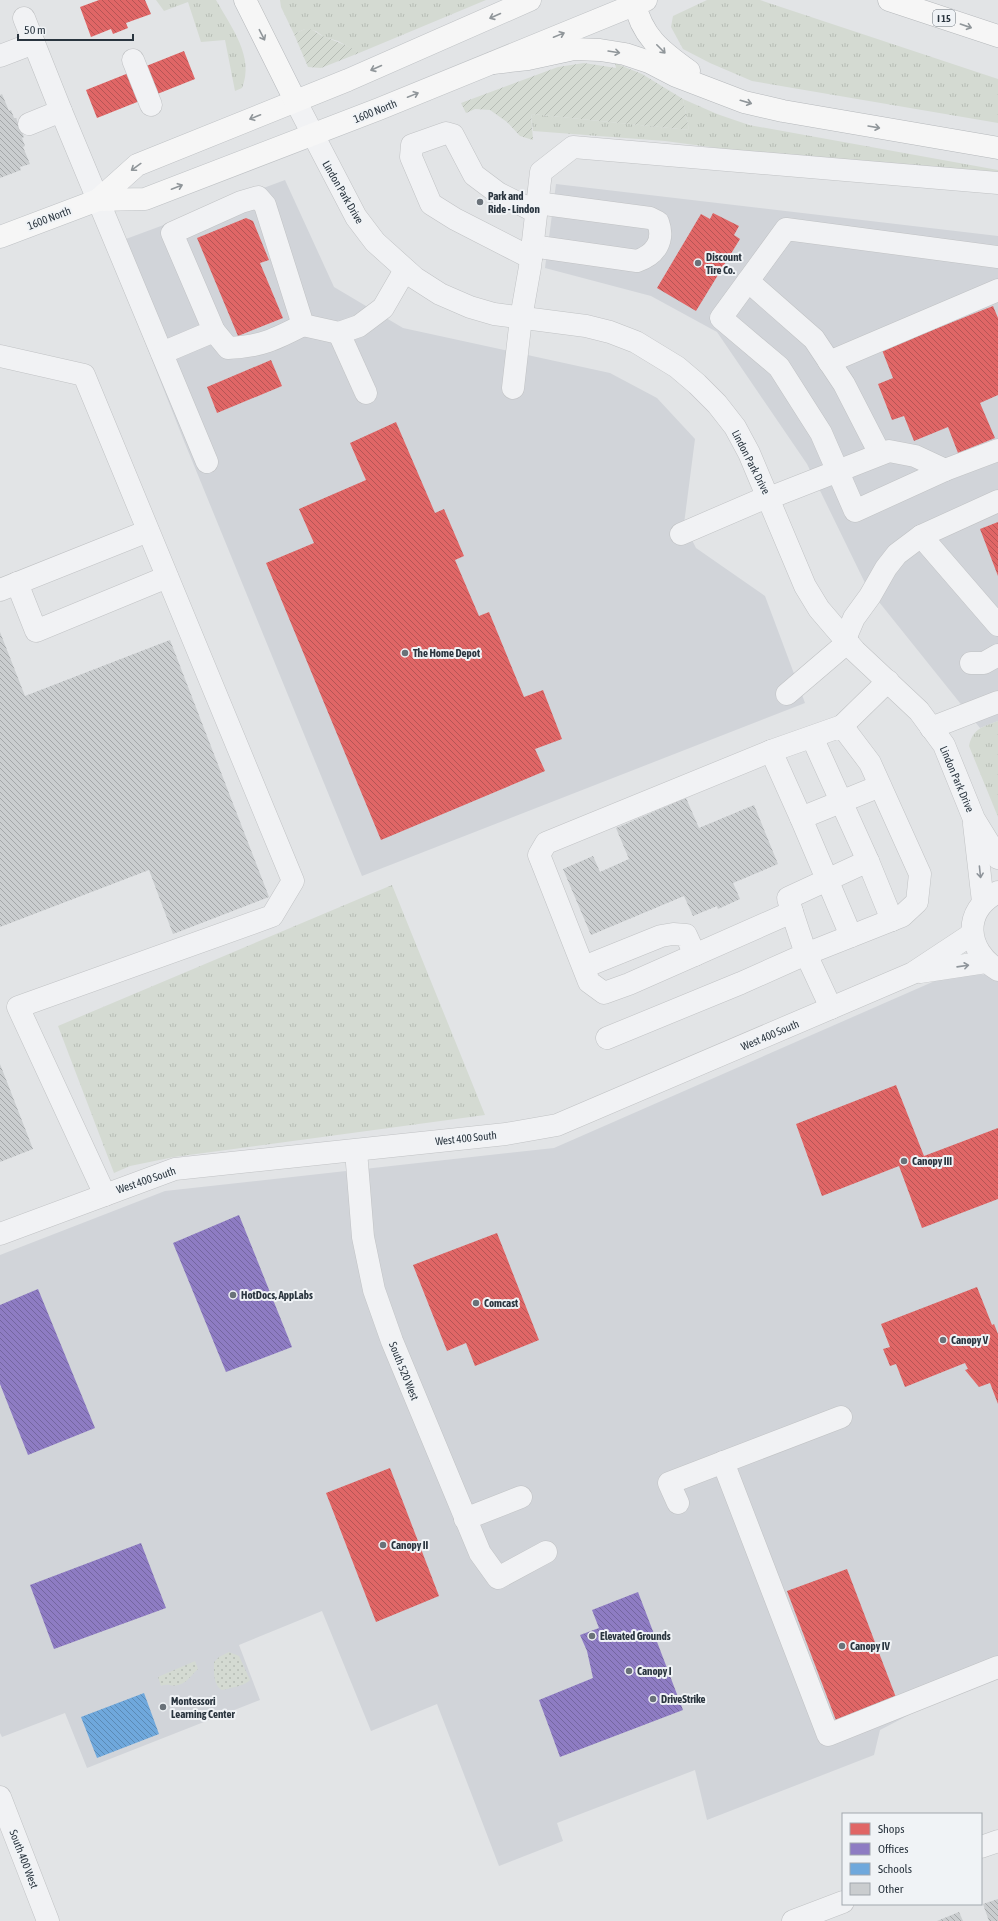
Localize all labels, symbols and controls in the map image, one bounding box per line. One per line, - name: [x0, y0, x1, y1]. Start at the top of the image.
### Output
- road number: I 15: [933, 10, 955, 26]
- one-way arrow: [489, 12, 501, 20]
- scale bar: [18, 16, 133, 42]
- text: 50 m: [24, 23, 46, 37]
- one-way arrow: [960, 23, 973, 30]
- one-way arrow: [259, 29, 266, 41]
- one-way arrow: [553, 31, 565, 39]
- one-way arrow: [656, 44, 666, 54]
- one-way arrow: [607, 48, 620, 56]
- one-way arrow: [370, 65, 382, 72]
- one-way arrow: [407, 91, 419, 99]
- street label: 1600 North: [352, 97, 398, 125]
- one-way arrow: [740, 99, 753, 106]
- one-way arrow: [250, 113, 262, 121]
- one-way arrow: [867, 123, 880, 131]
- street label: Lindon Park Drive: [320, 158, 366, 226]
- one-way arrow: [130, 163, 141, 171]
- one-way arrow: [171, 183, 183, 191]
- place label: Park and Ride - Lindon: [488, 190, 540, 215]
- marker: Park and Ride - Lindon: [475, 197, 485, 207]
- street label: 1600 North: [26, 204, 72, 232]
- place label: Discount Tire Co.: [706, 251, 742, 276]
- marker: Discount Tire Co.: [693, 258, 703, 268]
- street label: Lindon Park Drive: [730, 428, 772, 496]
- place label: The Home Depot: [413, 647, 481, 659]
- marker: The Home Depot: [400, 648, 410, 658]
- street label: Lindon Park Drive: [938, 744, 976, 814]
- one-way arrow: [976, 865, 983, 878]
- one-way arrow: [957, 962, 970, 970]
- street label: West 400 South: [739, 1017, 801, 1053]
- street label: West 400 South: [435, 1129, 497, 1147]
- place label: Canopy III: [912, 1155, 952, 1167]
- marker: Canopy III: [899, 1156, 909, 1166]
- street label: West 400 South: [115, 1164, 177, 1196]
- place label: HotDocs, AppLabs: [241, 1289, 313, 1301]
- marker: HotDocs, AppLabs: [228, 1290, 238, 1300]
- place label: Comcast: [484, 1297, 519, 1309]
- marker: Comcast: [471, 1298, 481, 1308]
- place label: Canopy V: [951, 1334, 989, 1346]
- marker: Canopy V: [938, 1335, 948, 1345]
- street label: South 520 West: [387, 1340, 421, 1402]
- place label: Canopy II: [391, 1539, 429, 1551]
- marker: Canopy II: [378, 1540, 388, 1550]
- place label: Elevated Grounds: [600, 1630, 671, 1642]
- marker: Elevated Grounds: [587, 1631, 597, 1641]
- place label: Canopy IV: [850, 1640, 891, 1652]
- marker: Canopy IV: [837, 1641, 847, 1651]
- place label: Canopy I: [637, 1665, 672, 1677]
- marker: Canopy I: [624, 1666, 634, 1676]
- place label: DriveStrike: [661, 1693, 706, 1705]
- marker: DriveStrike: [648, 1694, 658, 1704]
- place label: Montessori Learning Center: [171, 1695, 235, 1720]
- marker: Montessori Learning Center: [158, 1702, 168, 1712]
- legend: [842, 1813, 982, 1905]
- text: Shops: [878, 1822, 904, 1836]
- street label: South 400 West: [7, 1828, 41, 1890]
- text: Offices: [878, 1842, 908, 1856]
- text: Schools: [878, 1862, 912, 1876]
- text: Other: [878, 1882, 904, 1896]

